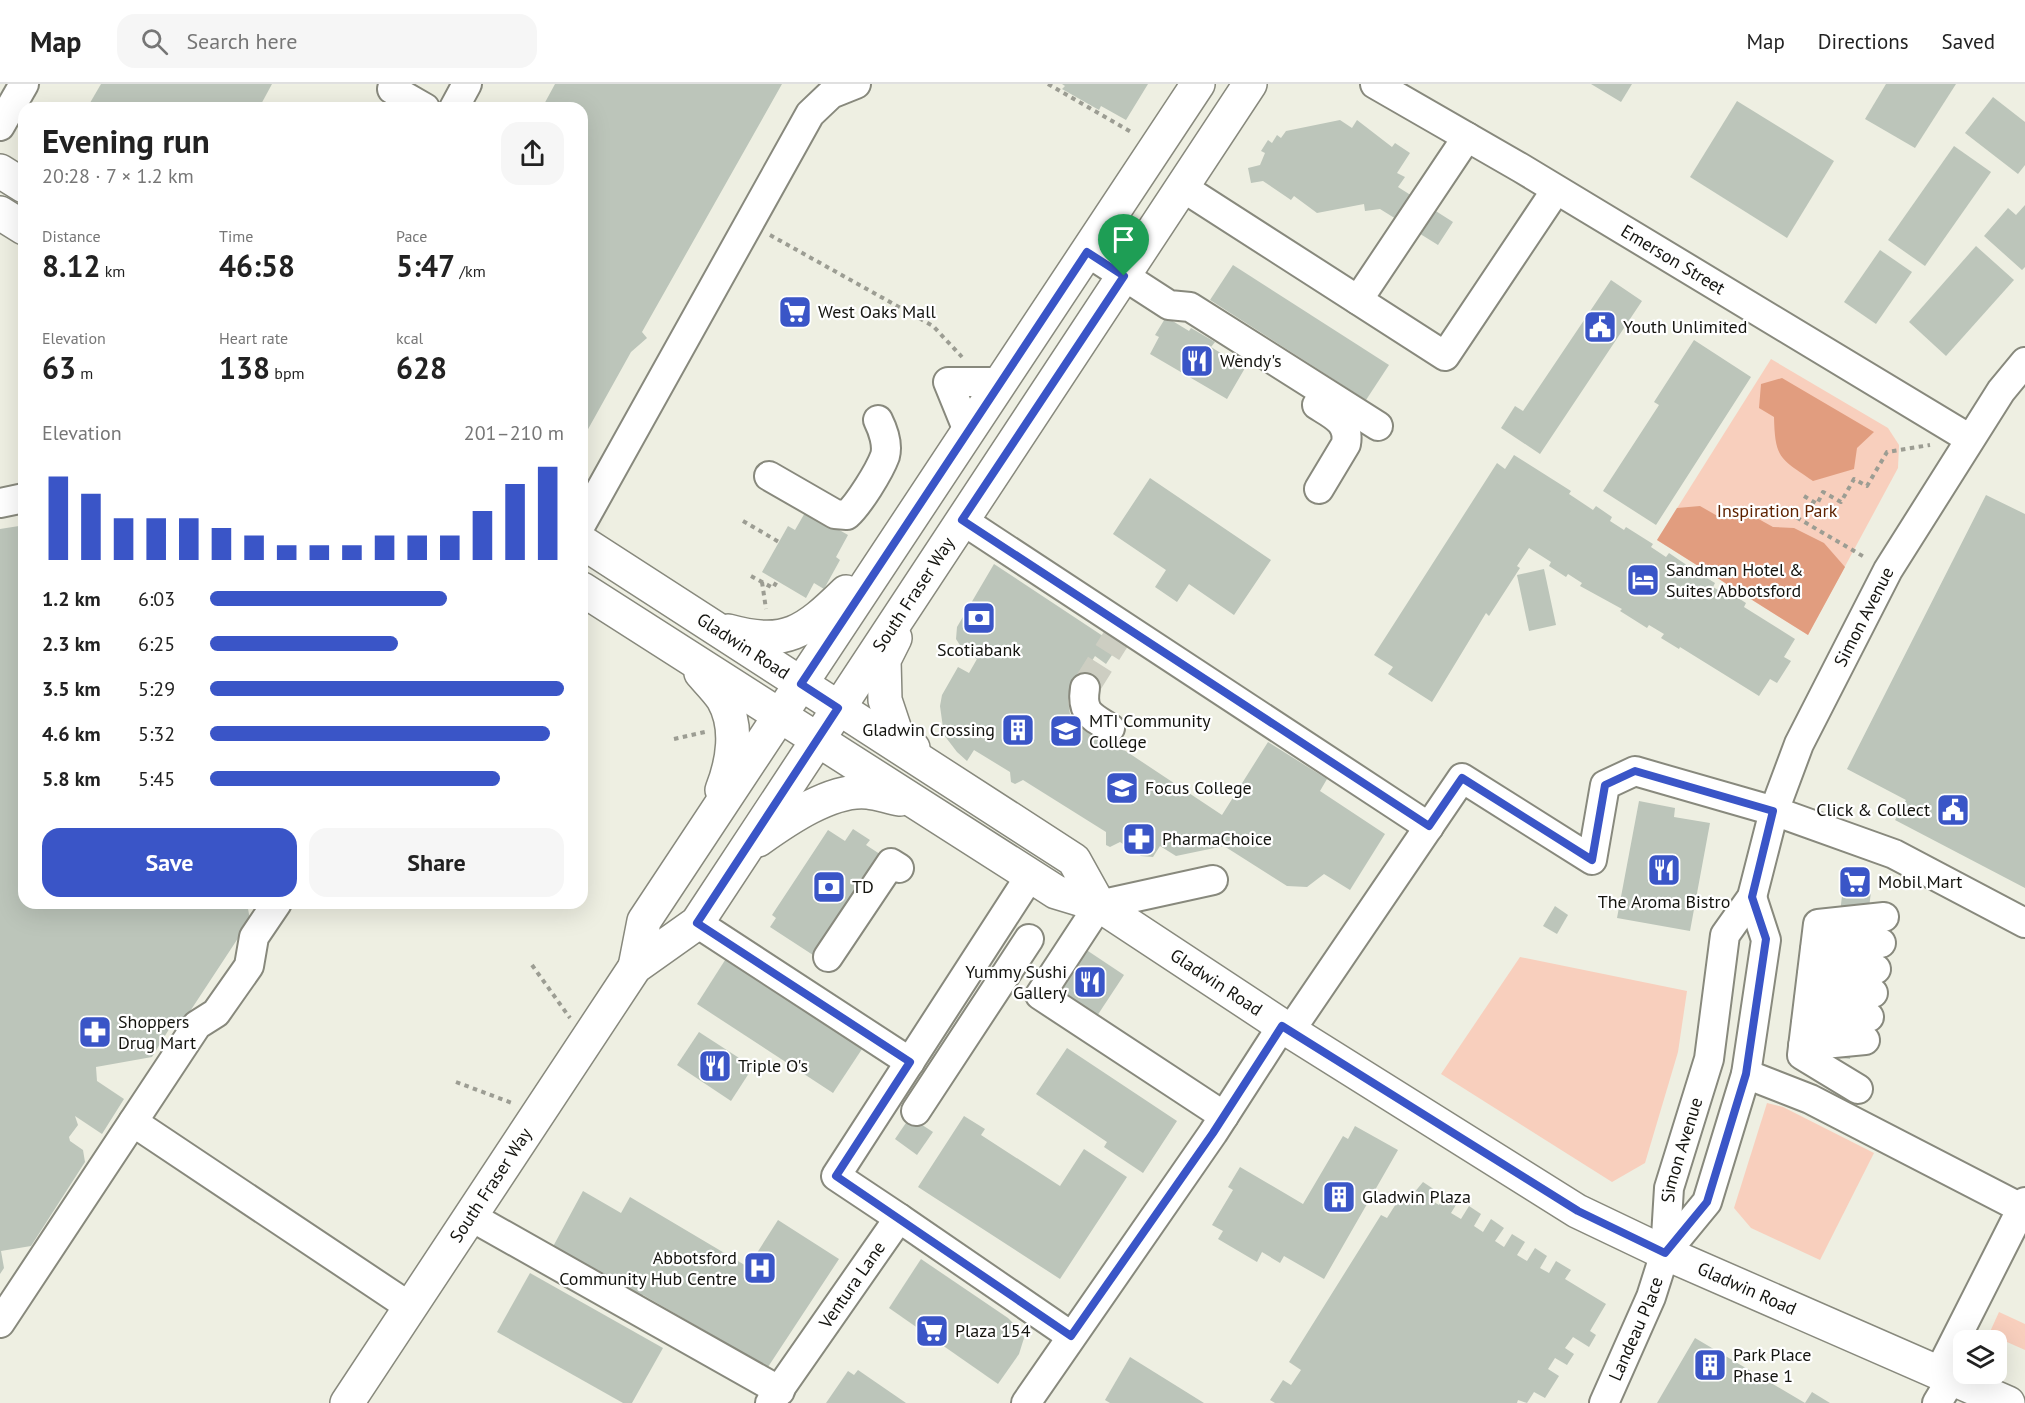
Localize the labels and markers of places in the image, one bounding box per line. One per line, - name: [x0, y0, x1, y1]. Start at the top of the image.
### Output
- pin: [1098, 214, 1149, 276]
- supermarket icon: West Oaks Mall: [777, 294, 813, 330]
- place label: West Oaks Mall: [818, 300, 936, 323]
- public building icon: Youth Unlimited: [1582, 309, 1618, 345]
- place label: Youth Unlimited: [1623, 315, 1747, 338]
- restaurant icon: Wendy's: [1179, 343, 1215, 379]
- place label: Wendy's: [1220, 349, 1282, 372]
- place label: Sandman Hotel & Suites Abbotsford: [1666, 558, 1804, 602]
- hotel icon: Sandman Hotel & Suites Abbotsford: [1625, 562, 1661, 598]
- bank icon: Scotiabank: [961, 600, 997, 636]
- place label: Scotiabank: [937, 638, 1021, 661]
- place label: MTI Community College: [1089, 709, 1211, 753]
- building icon: Gladwin Crossing: [1000, 712, 1036, 748]
- school or university icon: MTI Community College: [1048, 713, 1084, 749]
- place label: Gladwin Crossing: [862, 718, 995, 741]
- school or university icon: Focus College: [1104, 770, 1140, 806]
- place label: Focus College: [1145, 776, 1252, 799]
- public building icon: Click & Collect: [1935, 792, 1971, 828]
- place label: Click & Collect: [1816, 798, 1930, 821]
- pharmacy icon: PharmaChoice: [1121, 821, 1157, 857]
- place label: PharmaChoice: [1162, 827, 1272, 850]
- restaurant icon: The Aroma Bistro: [1646, 852, 1682, 888]
- supermarket icon: Mobil Mart: [1837, 864, 1873, 900]
- bank icon: TD: [811, 869, 847, 905]
- place label: Mobil Mart: [1878, 870, 1962, 893]
- place label: TD: [852, 875, 874, 898]
- place label: The Aroma Bistro: [1598, 890, 1730, 913]
- place label: Yummy Sushi Gallery: [965, 960, 1068, 1004]
- restaurant icon: Yummy Sushi Gallery: [1072, 964, 1108, 1000]
- place label: Shoppers Drug Mart: [118, 1010, 196, 1054]
- pharmacy icon: Shoppers Drug Mart: [77, 1014, 113, 1050]
- restaurant icon: Triple O's: [697, 1048, 733, 1084]
- place label: Triple O's: [738, 1054, 808, 1077]
- building icon: Gladwin Plaza: [1321, 1179, 1357, 1215]
- place label: Gladwin Plaza: [1362, 1185, 1471, 1208]
- place label: Abbotsford Community Hub Centre: [559, 1246, 737, 1290]
- hospital icon: Abbotsford Community Hub Centre: [742, 1250, 778, 1286]
- supermarket icon: Plaza 154: [914, 1313, 950, 1349]
- place label: Plaza 154: [955, 1319, 1031, 1342]
- place label: Park Place Phase 1: [1733, 1343, 1811, 1387]
- building icon: Park Place Phase 1: [1692, 1347, 1728, 1383]

